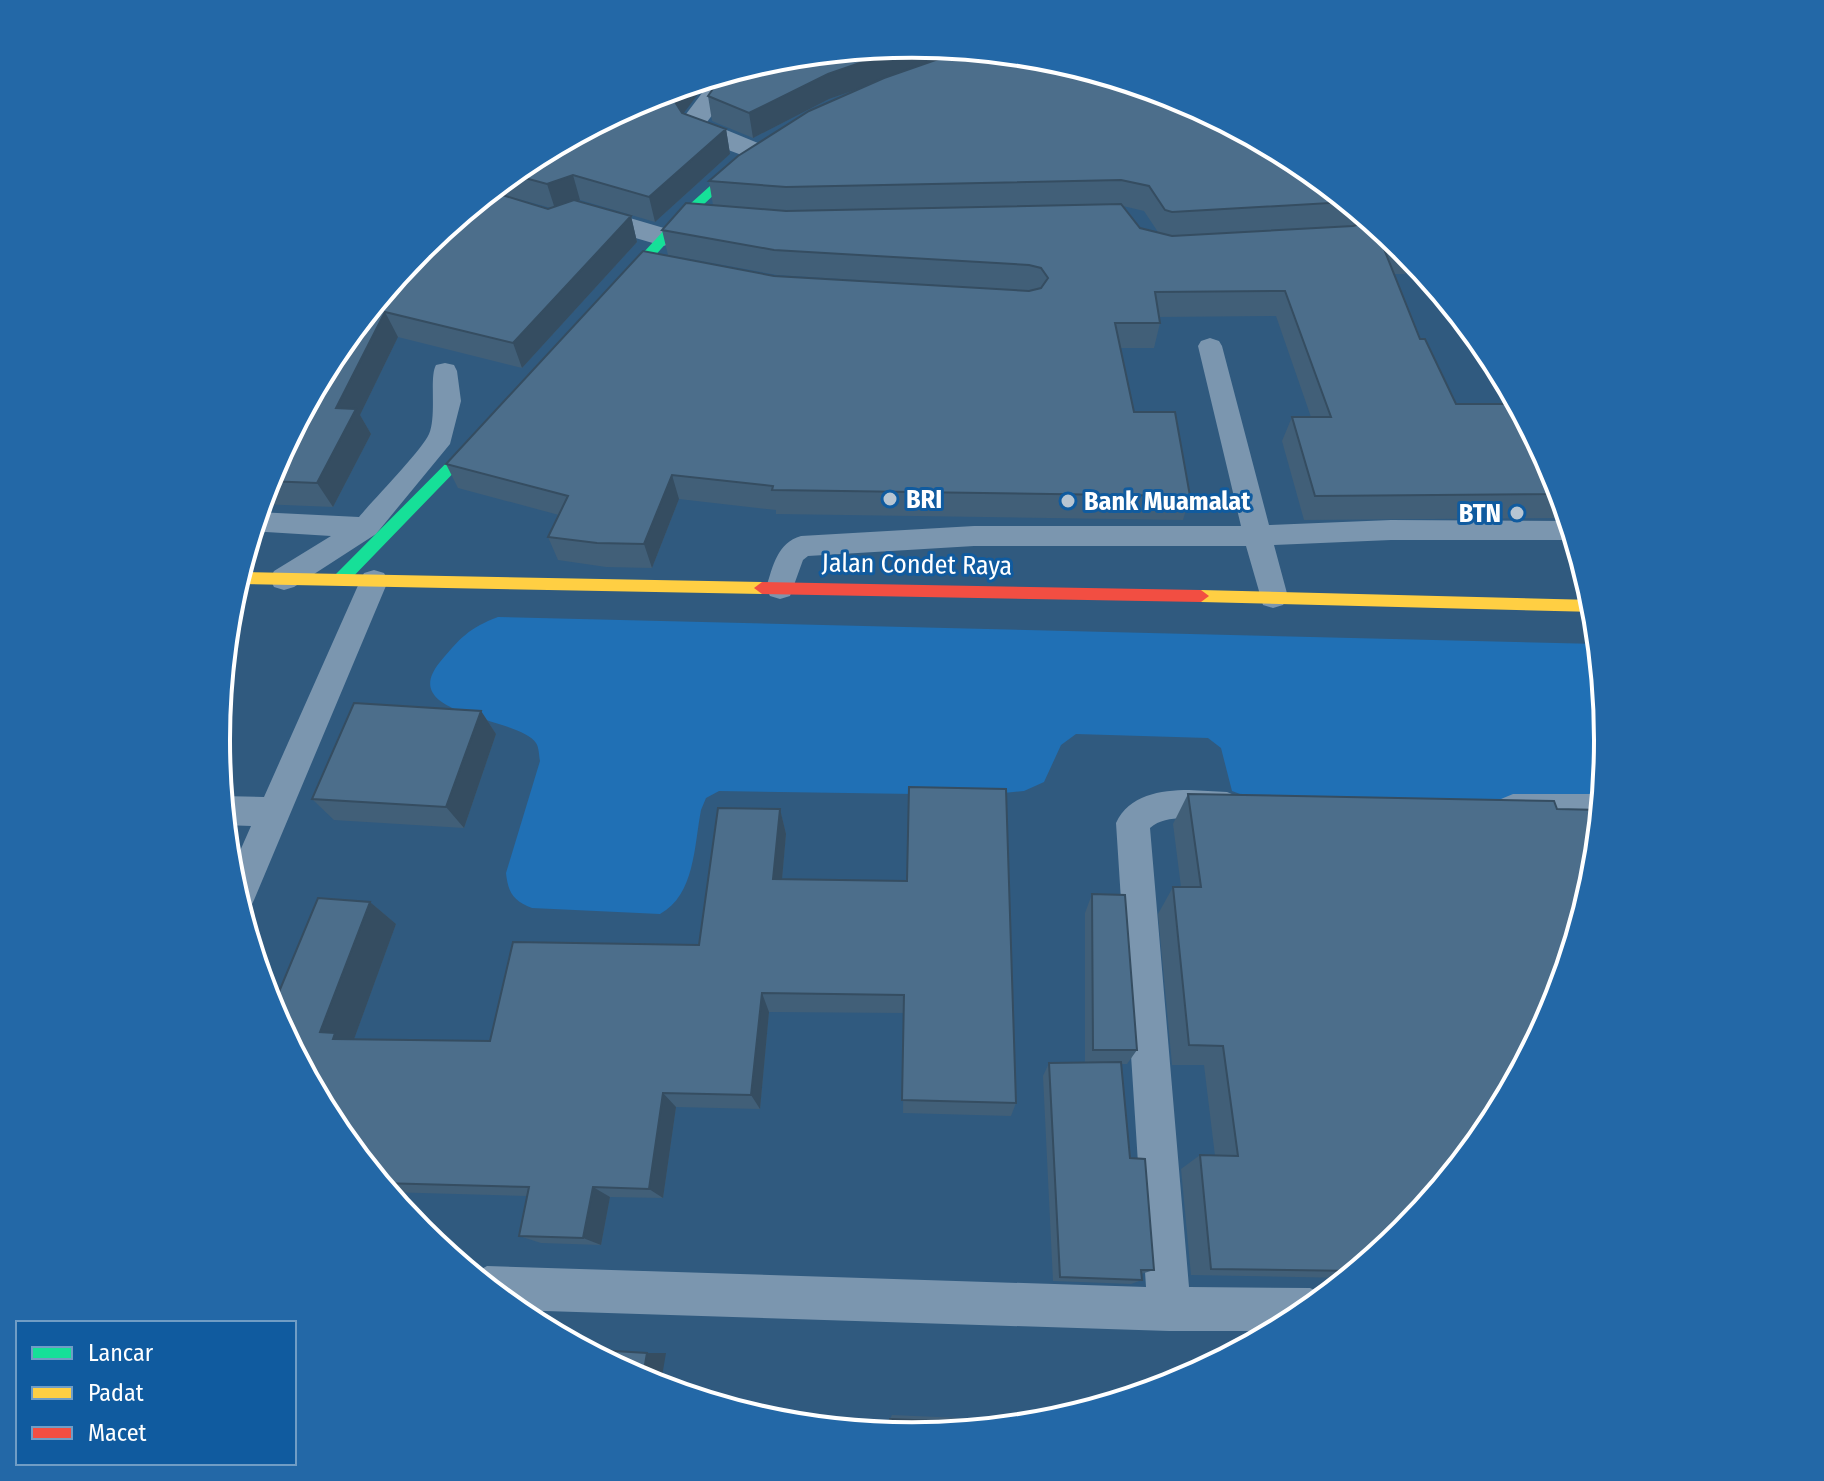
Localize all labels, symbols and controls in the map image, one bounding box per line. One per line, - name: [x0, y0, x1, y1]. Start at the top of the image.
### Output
- place label: BRI: [906, 484, 942, 515]
- place label: Bank Muamalat: [1084, 486, 1251, 517]
- marker: BRI: [881, 490, 899, 508]
- marker: Bank Muamalat: [1059, 492, 1077, 510]
- place label: BTN: [1459, 498, 1501, 529]
- marker: BTN: [1508, 504, 1526, 522]
- street label: Jalan Condet Raya: [821, 547, 1013, 582]
- legend: [16, 1321, 296, 1465]
- text: Lancar: [88, 1339, 154, 1367]
- text: Padat: [88, 1379, 144, 1407]
- text: Macet: [88, 1419, 146, 1447]

